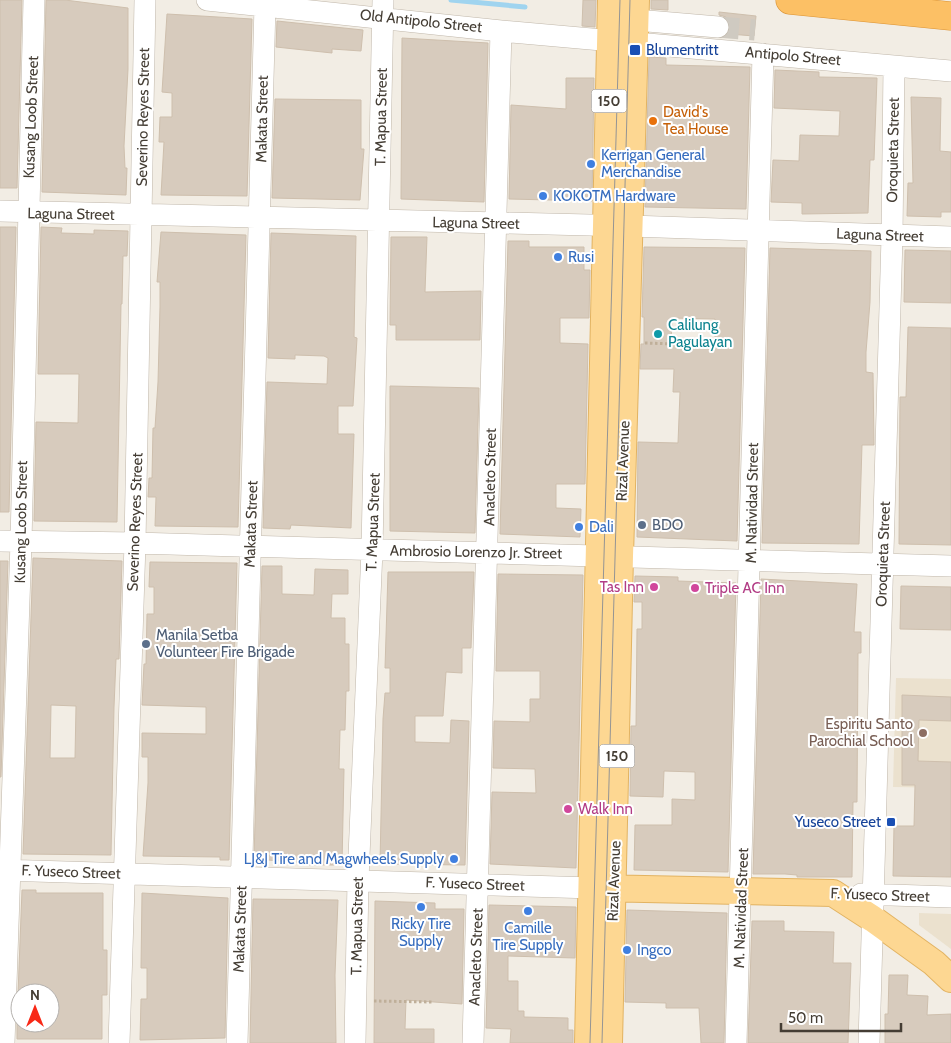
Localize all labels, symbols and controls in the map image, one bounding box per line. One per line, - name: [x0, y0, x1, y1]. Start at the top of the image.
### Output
- street label: Old Antipolo Street: [359, 6, 483, 36]
- place label: Blumentritt: [646, 41, 718, 59]
- marker: Blumentritt: [628, 43, 642, 57]
- street label: Antipolo Street: [744, 43, 842, 69]
- street label: Severino Reyes Street: [133, 47, 153, 187]
- street label: Kusang Loob Street: [20, 55, 42, 179]
- street label: T. Mapua Street: [371, 68, 391, 166]
- street label: Makata Street: [252, 75, 272, 163]
- road number: 150: [592, 90, 626, 112]
- street label: Oroquieta Street: [883, 97, 903, 203]
- place label: David's Tea House: [663, 103, 729, 138]
- marker: David's Tea House: [647, 115, 659, 127]
- place label: Kerrigan General Merchandise: [601, 146, 705, 181]
- marker: Kerrigan General Merchandise: [585, 158, 597, 170]
- place label: KOKOTM Hardware: [553, 187, 676, 205]
- marker: KOKOTM Hardware: [537, 190, 549, 202]
- street label: Laguna Street: [27, 204, 115, 224]
- street label: Laguna Street: [432, 213, 520, 233]
- street label: Laguna Street: [836, 224, 924, 246]
- place label: Rusi: [568, 248, 594, 266]
- marker: Rusi: [552, 251, 564, 263]
- place label: Calilung Pagulayan: [668, 316, 732, 351]
- marker: Calilung Pagulayan: [652, 328, 664, 340]
- street label: Rizal Avenue: [613, 420, 633, 502]
- street label: Anacleto Street: [480, 428, 500, 526]
- street label: M. Natividad Street: [742, 442, 762, 564]
- street label: Severino Reyes Street: [124, 452, 146, 592]
- street label: Kusang Loob Street: [11, 460, 31, 584]
- street label: T. Mapua Street: [362, 472, 384, 572]
- street label: Makata Street: [240, 480, 262, 568]
- street label: Oroquieta Street: [872, 501, 894, 607]
- place label: BDO: [652, 516, 683, 534]
- place label: Dali: [589, 518, 614, 536]
- marker: BDO: [636, 519, 648, 531]
- marker: Dali: [573, 521, 585, 533]
- street label: Ambrosio Lorenzo Jr. Street: [390, 541, 562, 563]
- place label: Tas Inn: [600, 578, 644, 596]
- place label: Triple AC Inn: [705, 579, 785, 597]
- marker: Tas Inn: [648, 581, 660, 593]
- marker: Triple AC Inn: [689, 582, 701, 594]
- place label: Manila Setba Volunteer Fire Brigade: [156, 626, 295, 661]
- marker: Manila Setba Volunteer Fire Brigade: [140, 638, 152, 650]
- place label: Espiritu Santo Parochial School: [809, 715, 913, 750]
- marker: Espiritu Santo Parochial School: [917, 727, 929, 739]
- road number: 150: [600, 744, 634, 768]
- place label: Walk Inn: [578, 800, 633, 818]
- marker: Walk Inn: [562, 803, 574, 815]
- place label: Yuseco Street: [794, 813, 881, 831]
- marker: Yuseco Street: [885, 816, 897, 828]
- street label: Rizal Avenue: [604, 840, 624, 922]
- street label: M. Natividad Street: [730, 847, 752, 969]
- place label: LJ&J Tire and Magwheels Supply: [244, 850, 444, 868]
- marker: LJ&J Tire and Magwheels Supply: [448, 853, 460, 865]
- street label: F. Yuseco Street: [21, 861, 121, 883]
- street label: F. Yuseco Street: [425, 873, 525, 895]
- street label: T. Mapua Street: [347, 877, 367, 975]
- street label: F. Yuseco Street: [830, 884, 930, 906]
- street label: Makata Street: [229, 885, 251, 973]
- marker: Ricky Tire Supply: [415, 901, 427, 913]
- marker: Camille Tire Supply: [522, 905, 534, 917]
- street label: Anacleto Street: [465, 908, 487, 1006]
- place label: Ricky Tire Supply: [391, 915, 451, 950]
- place label: Camille Tire Supply: [493, 919, 564, 954]
- place label: Ingco: [637, 941, 672, 959]
- marker: Ingco: [621, 944, 633, 956]
- north arrow: [10, 983, 60, 1033]
- text: N: [30, 986, 40, 1004]
- scale bar: [781, 1000, 901, 1032]
- text: 50 m: [788, 1009, 823, 1027]

